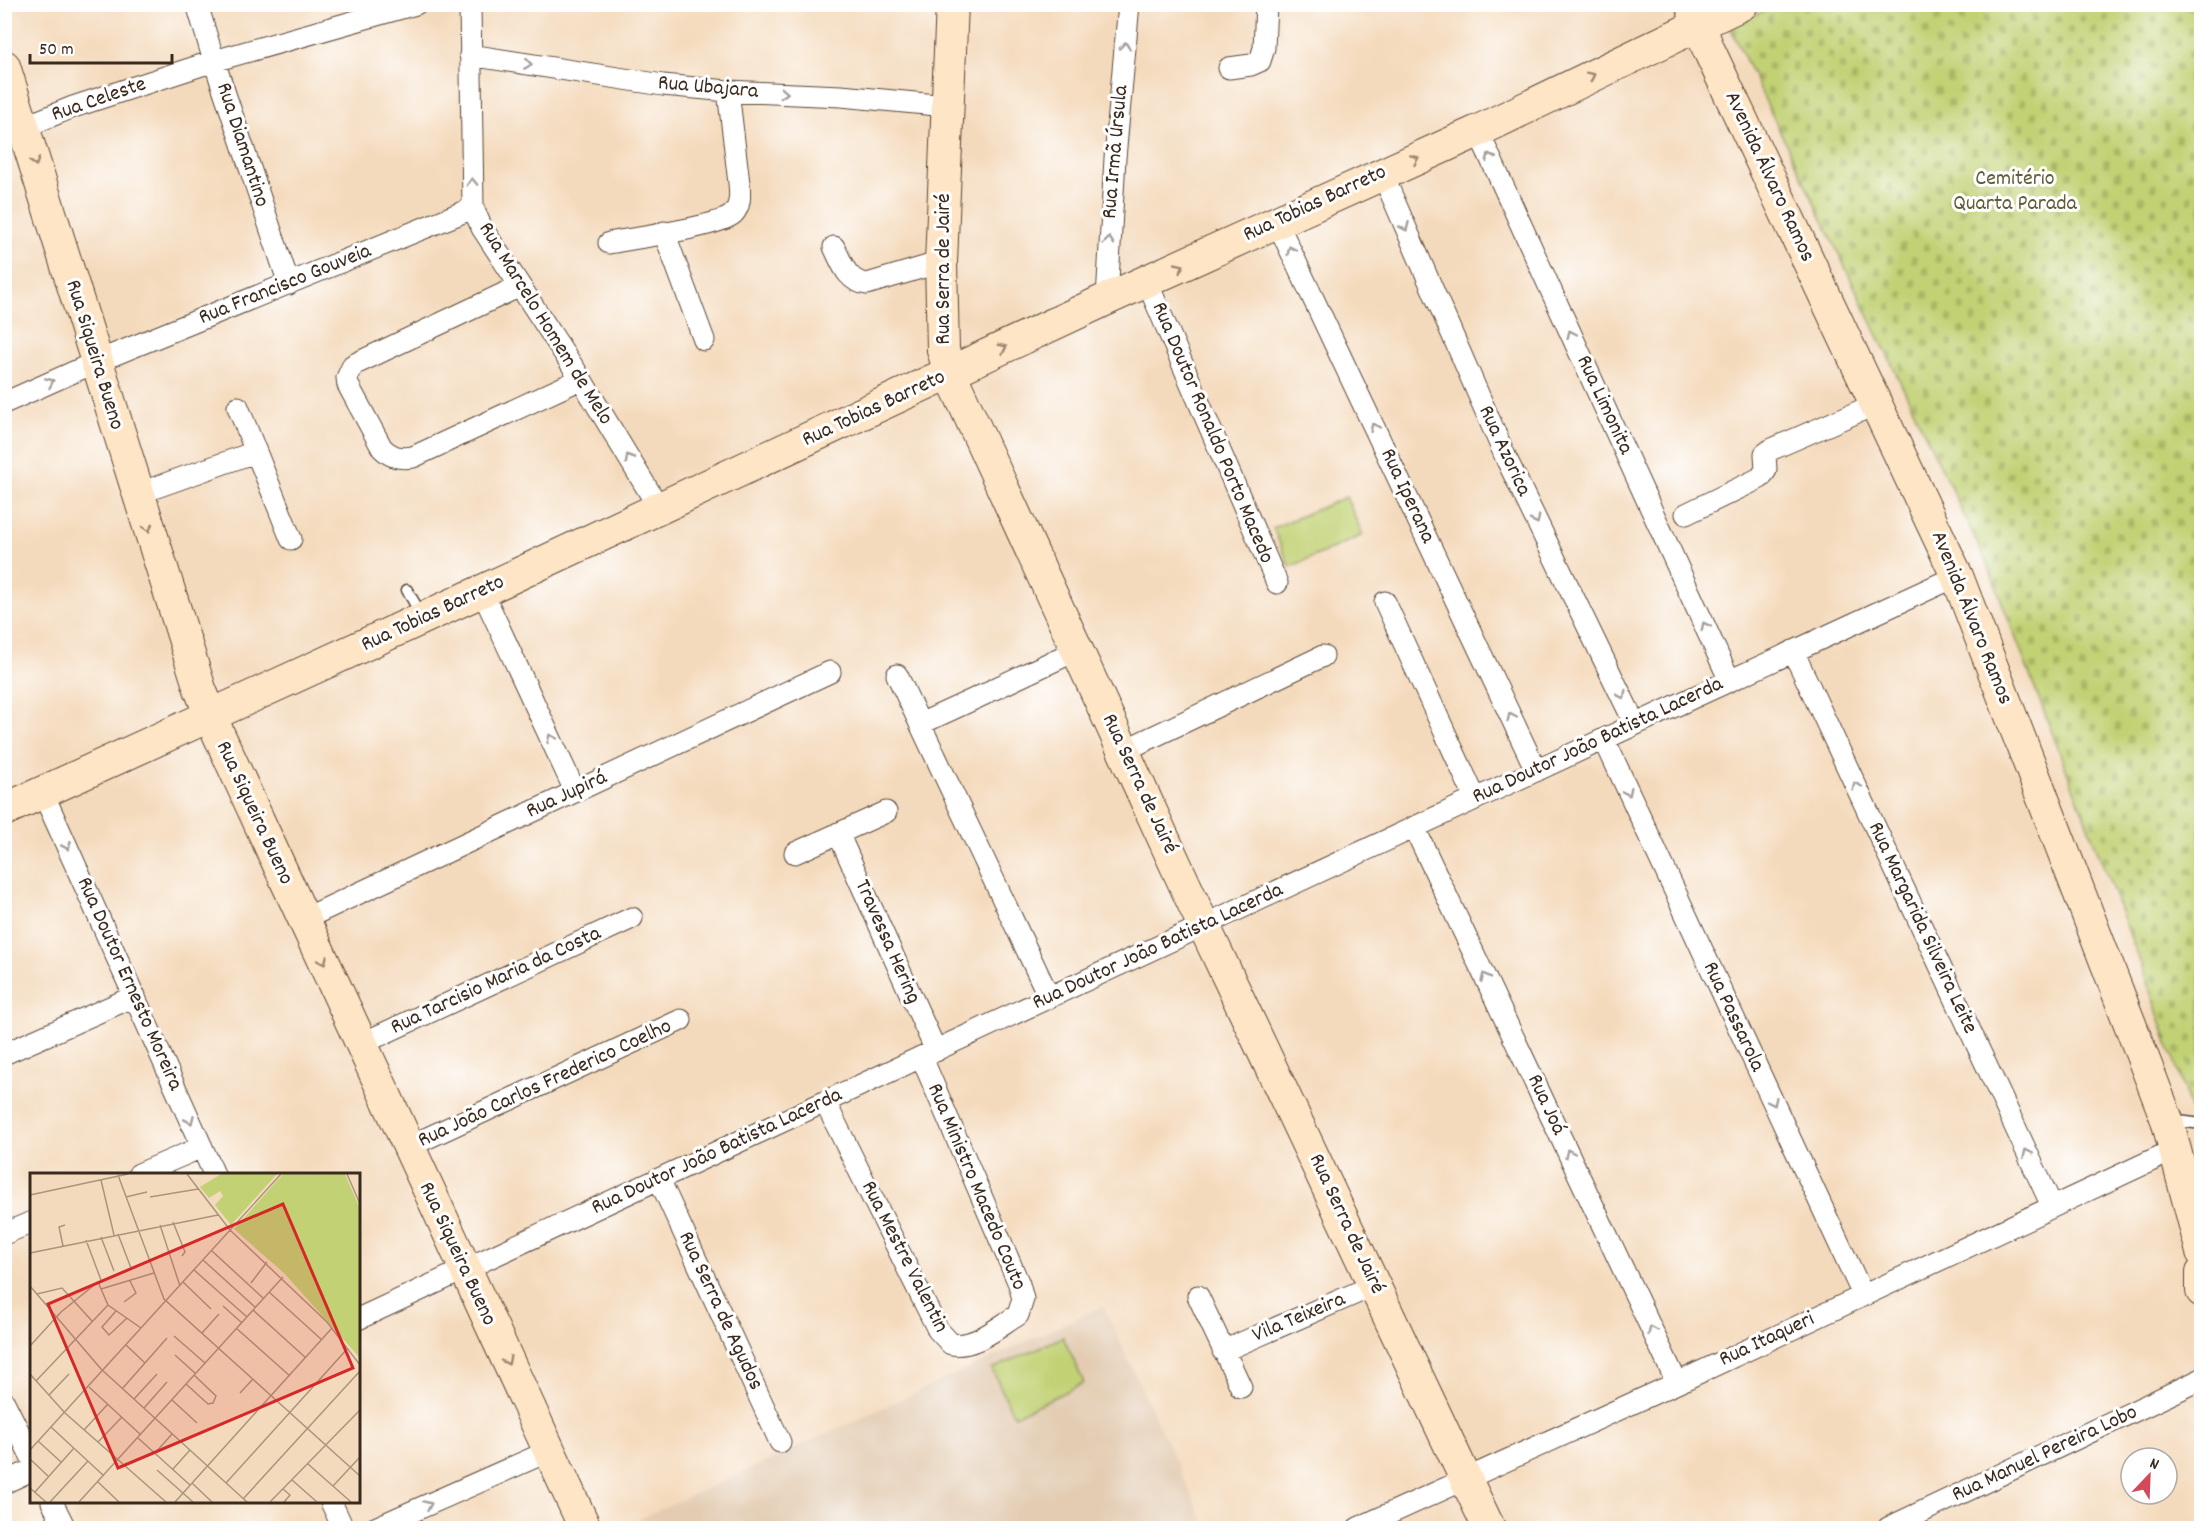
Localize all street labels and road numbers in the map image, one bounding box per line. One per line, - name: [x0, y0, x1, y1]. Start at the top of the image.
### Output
- street label: Rua Ubajara: [657, 68, 760, 108]
- street label: Rua Celeste: [48, 69, 150, 131]
- street label: Rua Diamantino: [207, 79, 277, 211]
- street label: Rua Irmã Úrsula: [1095, 83, 1137, 220]
- street label: Avenida Álvaro Ramos: [1716, 87, 1822, 267]
- street label: Rua Tobias Barreto: [1238, 157, 1392, 251]
- street label: Rua Serra de Jairé: [929, 193, 960, 345]
- street label: Rua Marcelo Homem de Melo: [470, 216, 620, 432]
- street label: Rua Francisco Gouveia: [194, 236, 376, 334]
- street label: Rua Siqueira Bueno: [56, 276, 132, 434]
- street label: Rua Doutor Ronaldo Porto Macedo: [1143, 297, 1281, 569]
- street label: Rua Limonita: [1568, 350, 1641, 460]
- street label: Rua Tobias Barreto: [797, 362, 951, 456]
- street label: Rua Azorica: [1469, 400, 1539, 502]
- street label: Rua Iperana: [1372, 444, 1443, 549]
- street label: Avenida Álvaro Ramos: [1922, 526, 2020, 710]
- street label: Rua Tobias Barreto: [356, 567, 510, 661]
- street label: Rua Doutor João Batista Lacerda: [1468, 669, 1729, 813]
- street label: Rua Serra de Jairé: [1093, 709, 1185, 859]
- street label: Rua Siqueira Bueno: [207, 736, 301, 890]
- street label: Rua Jupirá: [521, 763, 613, 827]
- street label: Rua Margarida Silveira Leite: [1859, 817, 1985, 1039]
- street label: Rua Doutor Ernesto Moreira: [68, 872, 190, 1096]
- street label: Travessa Hering: [846, 875, 928, 1009]
- street label: Rua Doutor João Batista Lacerda: [1028, 875, 1289, 1019]
- street label: Rua Tarcisio Maria da Costa: [386, 918, 607, 1043]
- street label: Rua Passarola: [1694, 957, 1772, 1078]
- street label: Rua João Carlos Frederico Coelho: [413, 1011, 677, 1157]
- street label: Rua Joá: [1518, 1069, 1574, 1141]
- street label: Rua Ministro Macedo Couto: [918, 1079, 1034, 1295]
- street label: Rua Doutor João Batista Lacerda: [587, 1080, 848, 1224]
- street label: Rua Serra de Jairé: [1300, 1149, 1392, 1299]
- street label: Rua Mestre Valentin: [852, 1176, 956, 1338]
- street label: Rua Siqueira Bueno: [410, 1177, 504, 1331]
- street label: Rua Serra de Agudos: [670, 1226, 770, 1396]
- street label: Vila Teixeira: [1248, 1284, 1351, 1351]
- street label: Rua Itaqueri: [1714, 1304, 1820, 1376]
- street label: Rua Manuel Pereira Lobo: [1947, 1397, 2143, 1511]

